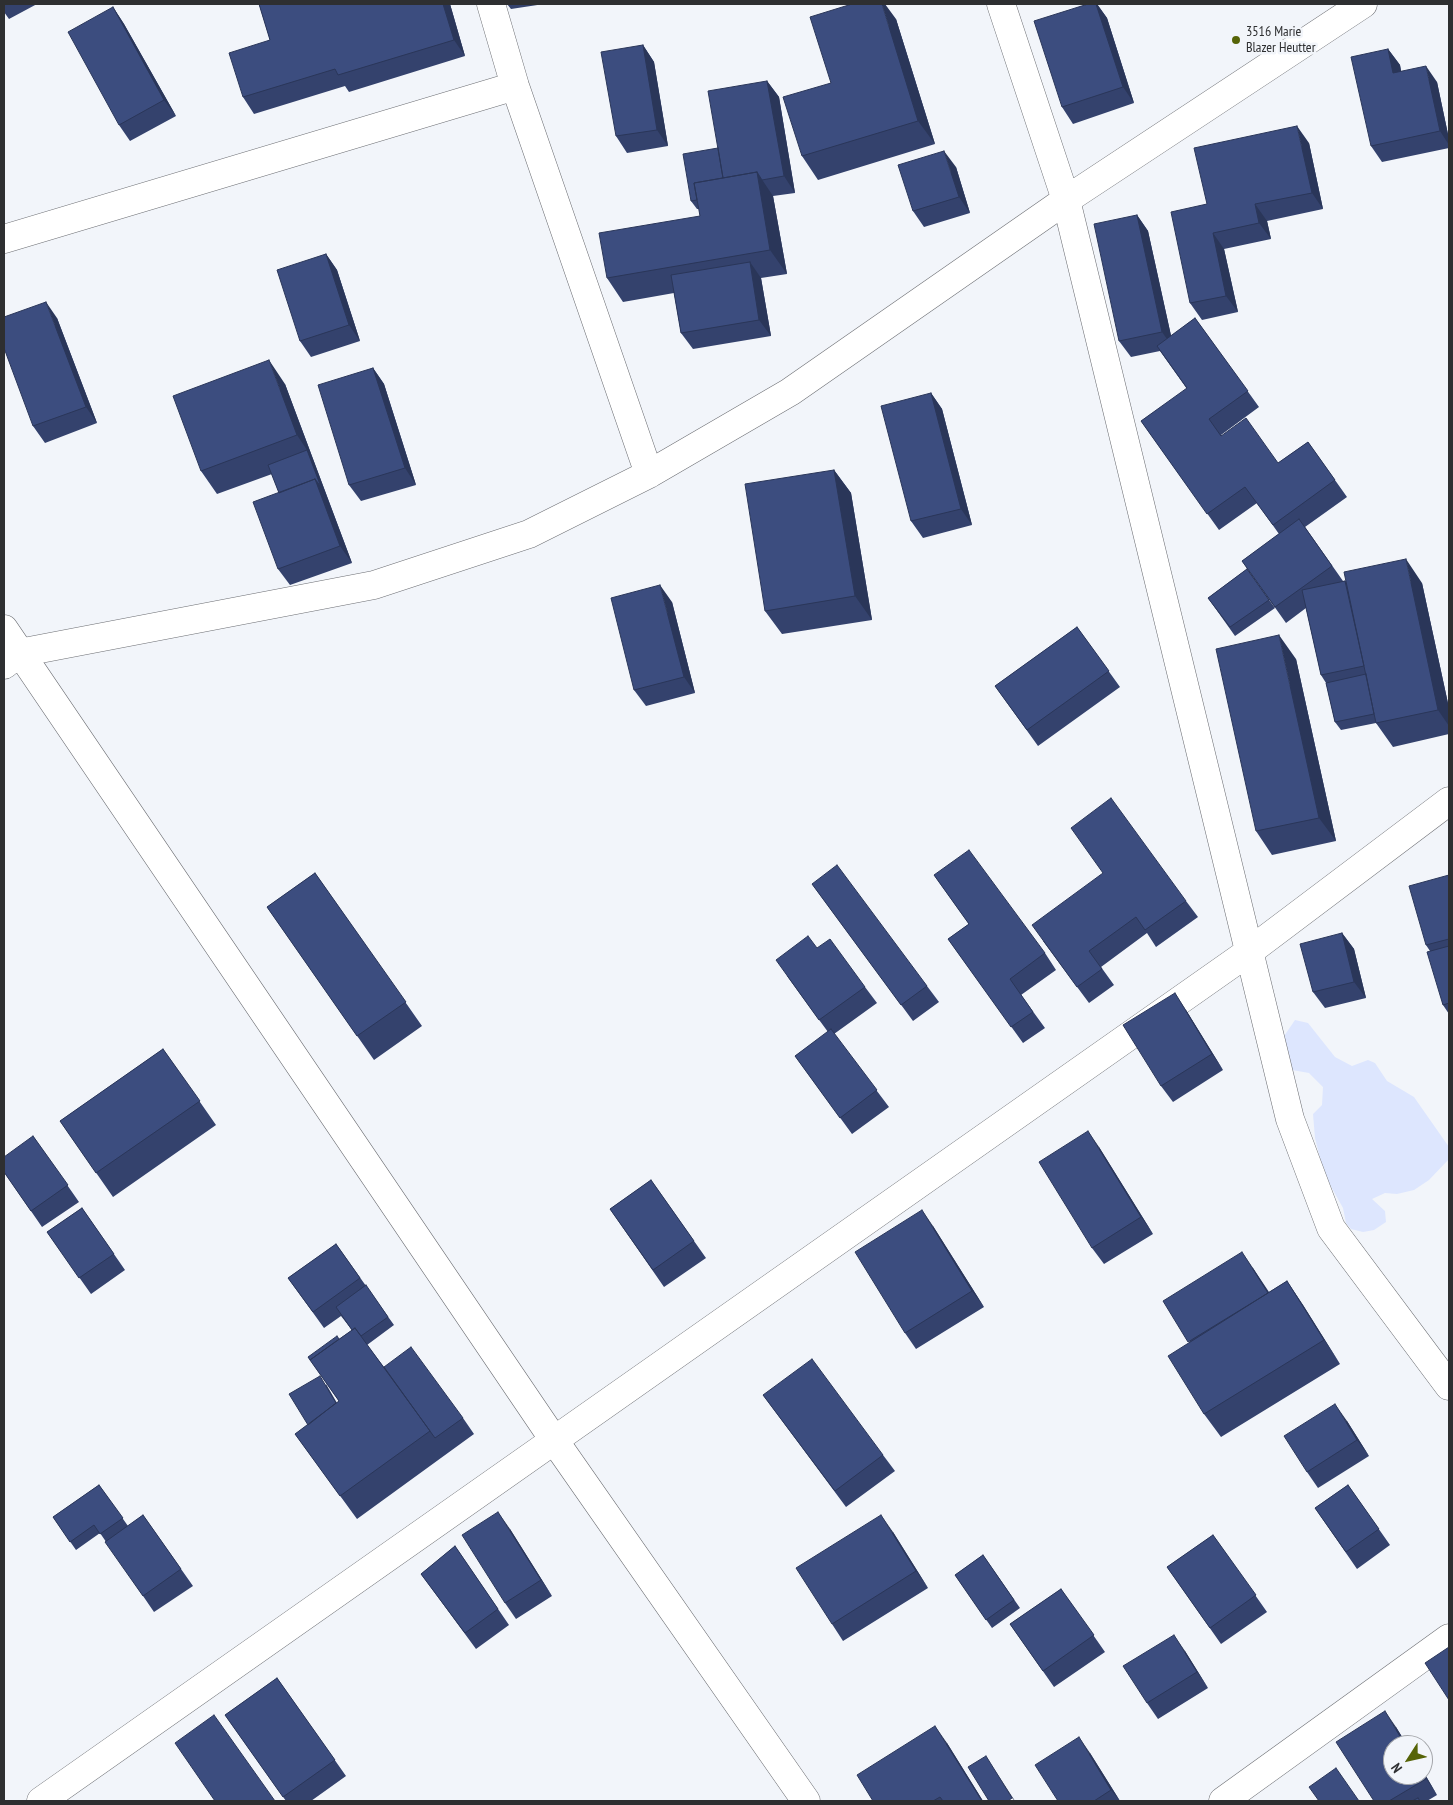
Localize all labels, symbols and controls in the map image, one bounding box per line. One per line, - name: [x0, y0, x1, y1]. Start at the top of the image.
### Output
- place label: 3516 Marie Blazer Heutter: [1246, 24, 1315, 56]
- marker: 3516 Marie Blazer Heutter: [1230, 34, 1242, 46]
- north arrow: [1383, 1735, 1433, 1785]
- text: N: [1387, 1760, 1406, 1776]

